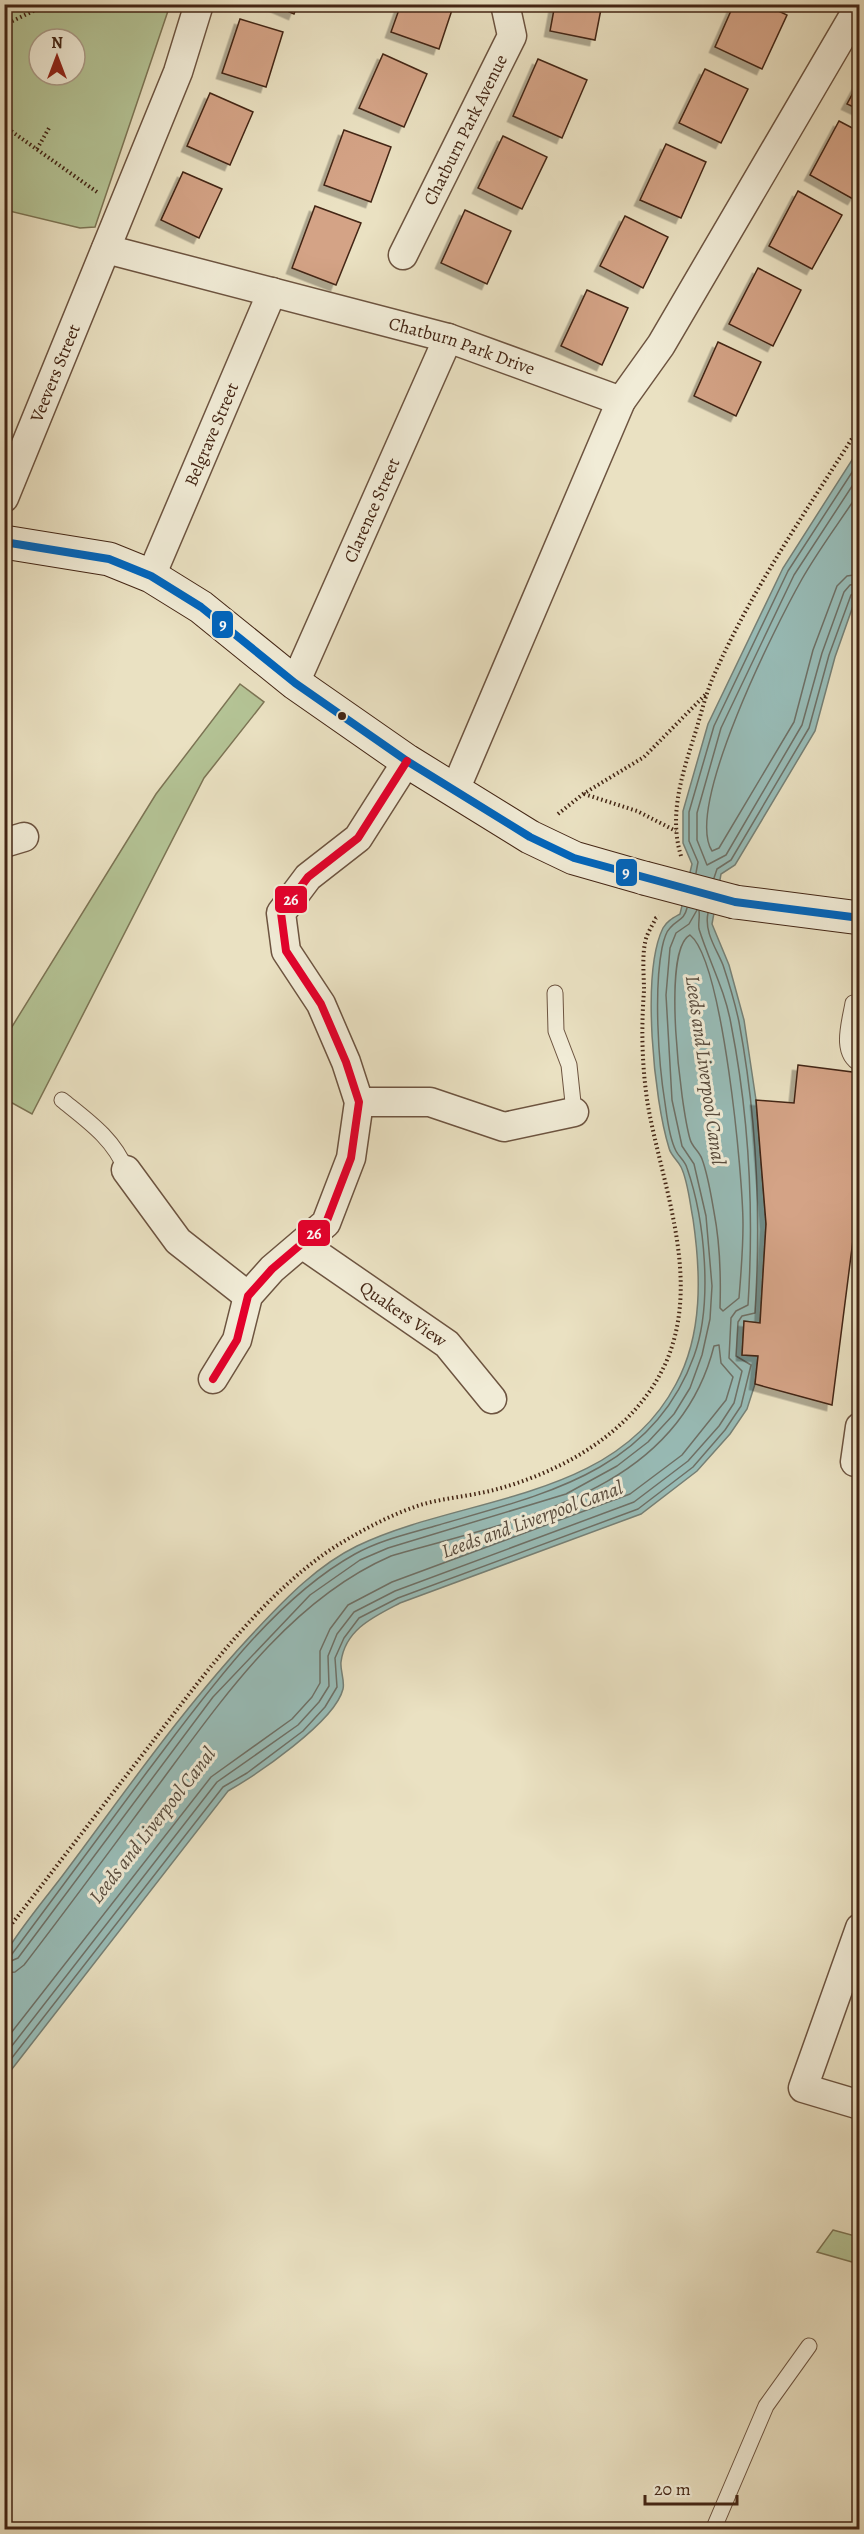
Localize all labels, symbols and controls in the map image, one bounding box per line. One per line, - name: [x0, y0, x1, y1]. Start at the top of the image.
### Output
- north arrow: [27, 27, 87, 87]
- text: N: [51, 32, 63, 54]
- street label: Chatburn Park Avenue: [418, 50, 513, 209]
- street label: Chatburn Park Drive: [386, 311, 538, 381]
- street label: Veevers Street: [24, 320, 86, 426]
- street label: Belgrave Street: [179, 379, 244, 490]
- street label: Clarence Street: [338, 454, 405, 566]
- line badge: 9: [211, 610, 234, 639]
- text: 9: [219, 614, 227, 636]
- unlabelled marker: [336, 710, 348, 722]
- line badge: 9: [615, 858, 638, 887]
- text: 9: [622, 862, 630, 884]
- line badge: 26: [274, 885, 308, 914]
- text: 26: [283, 889, 299, 911]
- water label: Leeds and Liverpool Canal: [679, 973, 732, 1167]
- line badge: 26: [297, 1219, 331, 1247]
- text: 26: [306, 1223, 322, 1245]
- street label: Quakers View: [355, 1275, 452, 1353]
- water label: Leeds and Liverpool Canal: [438, 1474, 627, 1565]
- water label: Leeds and Liverpool Canal: [83, 1742, 222, 1909]
- scale bar: [645, 2468, 736, 2506]
- text: 20 m: [654, 2477, 691, 2501]

